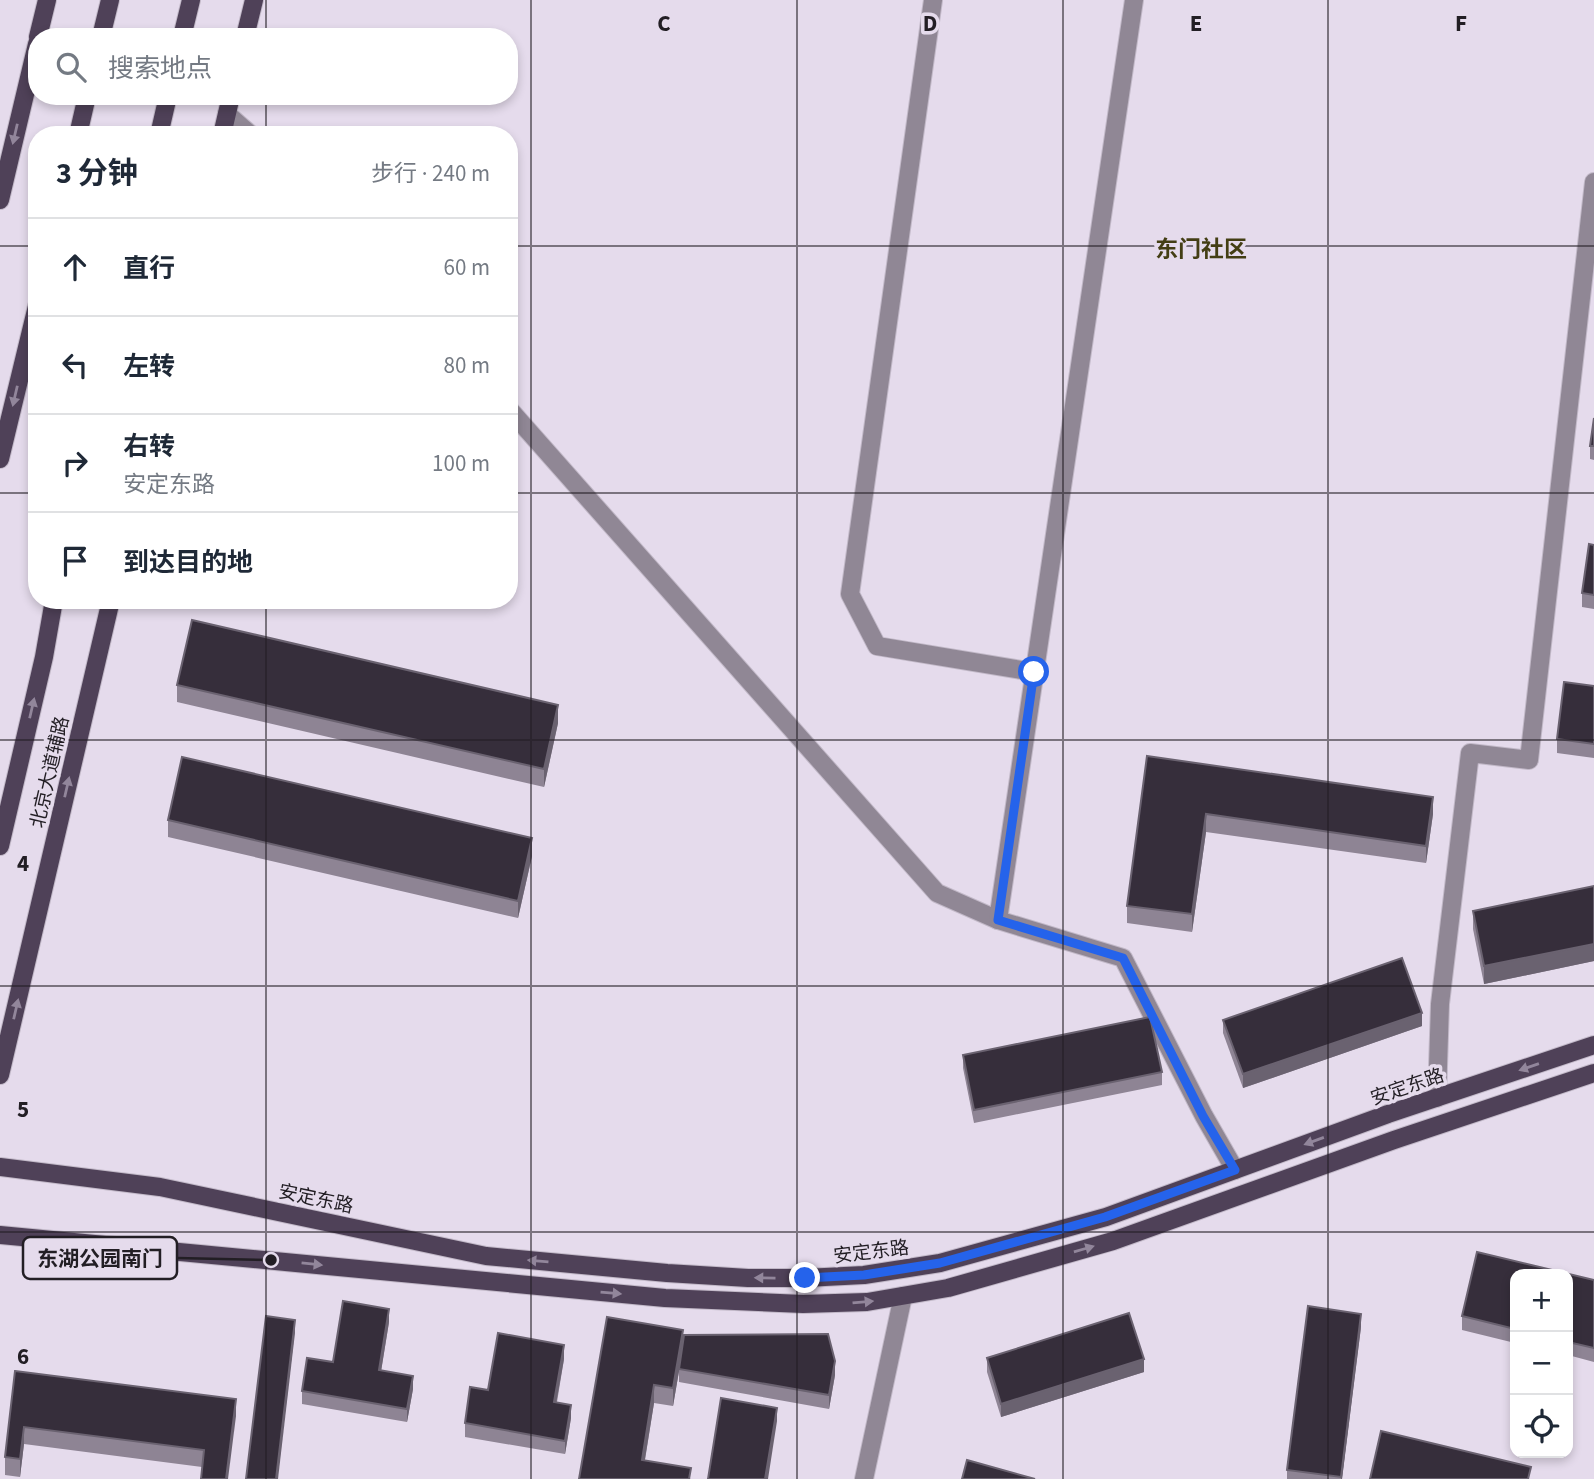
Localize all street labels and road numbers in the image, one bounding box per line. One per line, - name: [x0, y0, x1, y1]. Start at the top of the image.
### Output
- street label: 北京大道辅路: [24, 714, 76, 831]
- street label: 安定东路: [1367, 1062, 1448, 1113]
- street label: 安定东路: [276, 1178, 356, 1221]
- street label: 安定东路: [832, 1234, 911, 1271]

